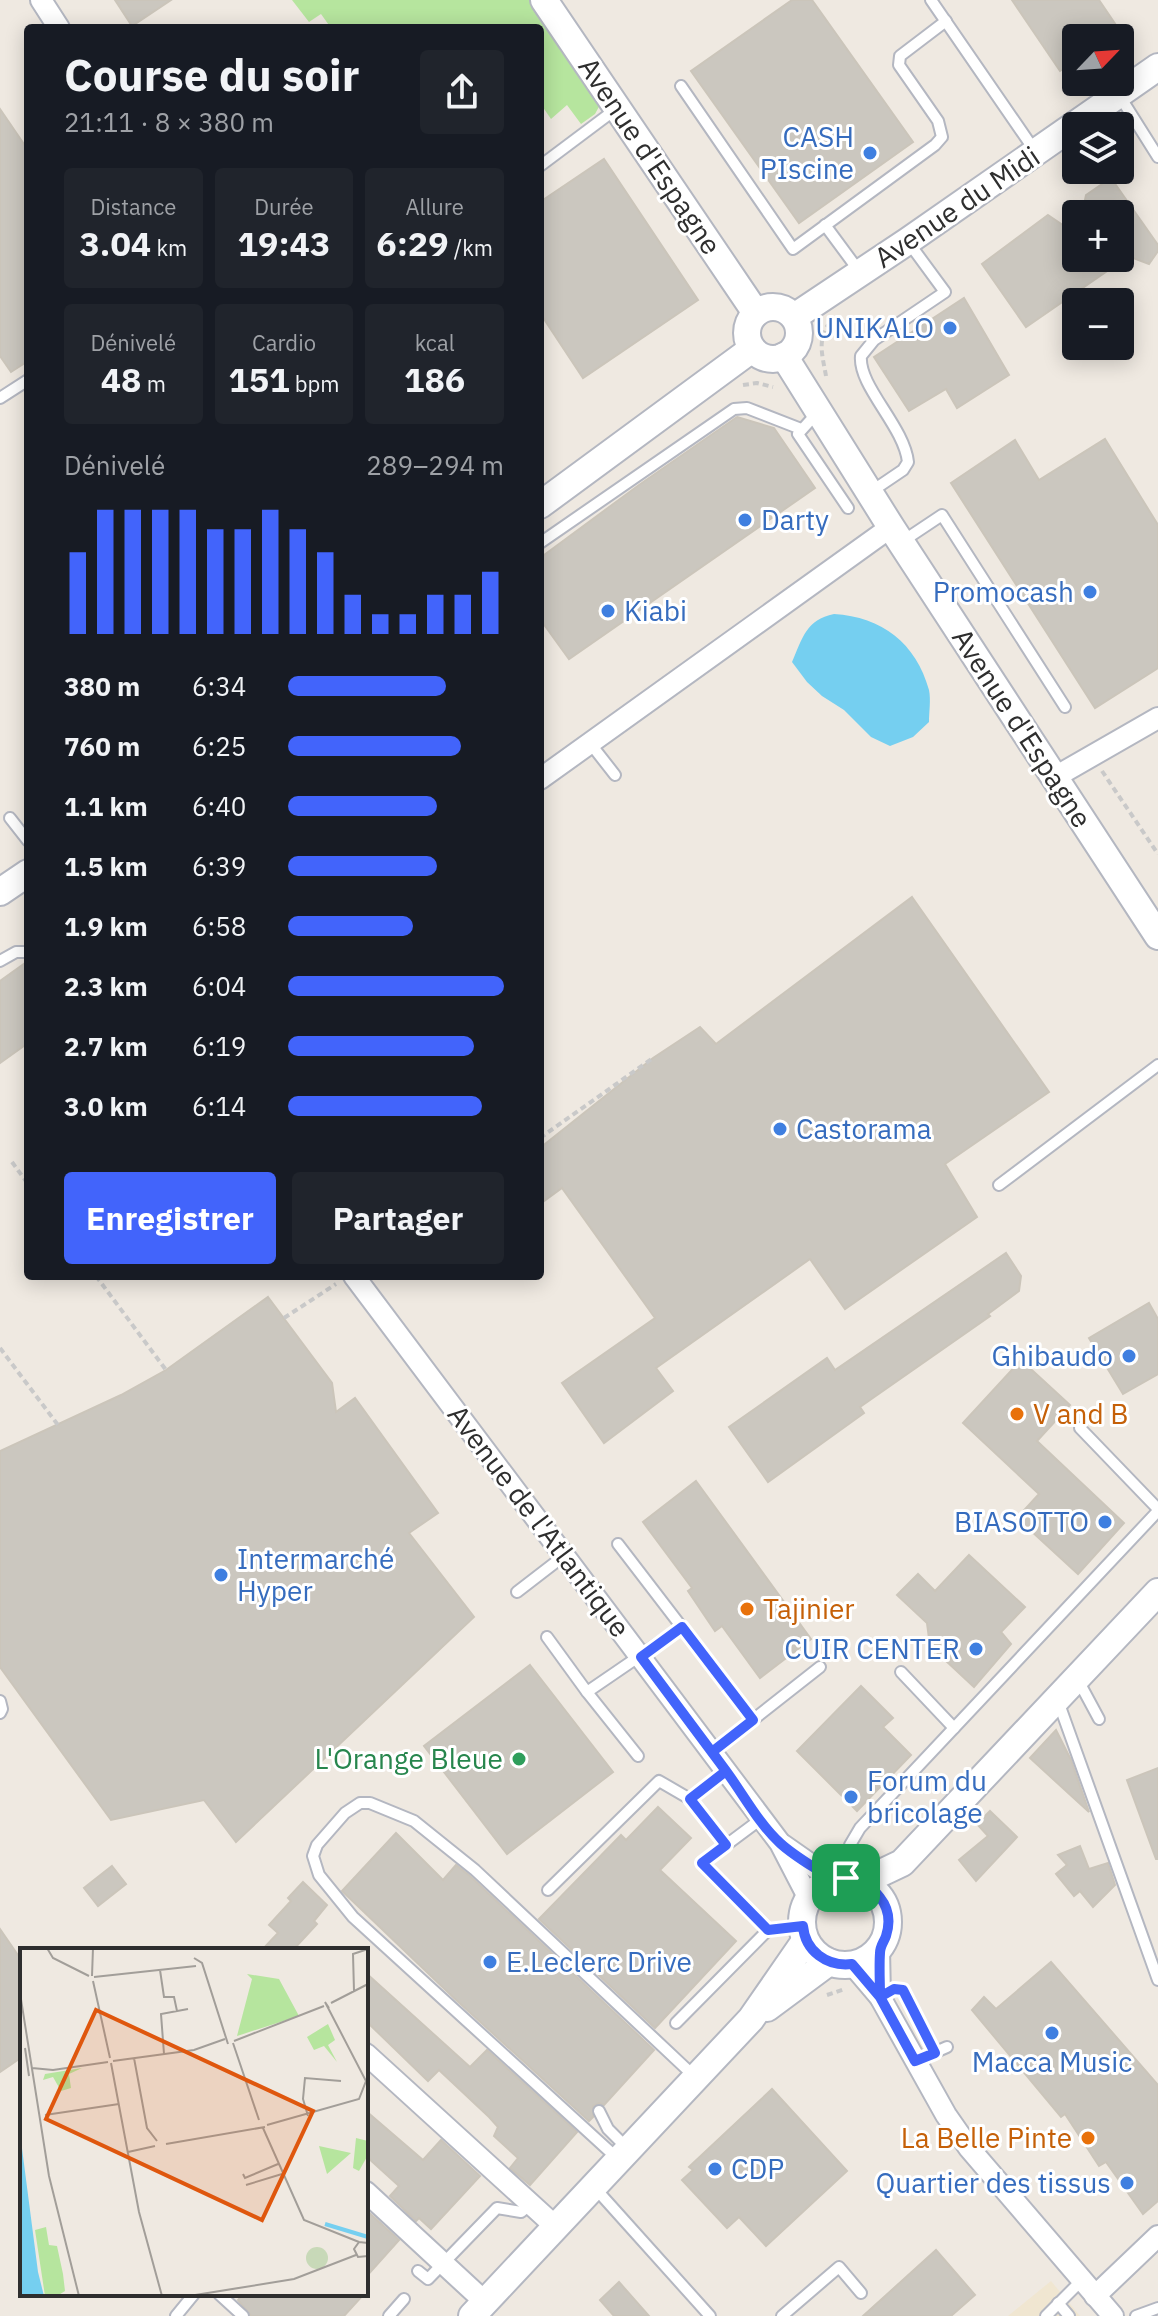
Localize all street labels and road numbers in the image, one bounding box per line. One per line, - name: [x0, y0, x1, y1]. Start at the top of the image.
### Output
- street label: Avenue d'Espagne: [571, 50, 730, 262]
- street label: Avenue du Midi: [867, 138, 1047, 276]
- street label: Avenue d'Espagne: [944, 621, 1101, 834]
- street label: Avenue de l'Atlantique: [440, 1397, 639, 1644]

